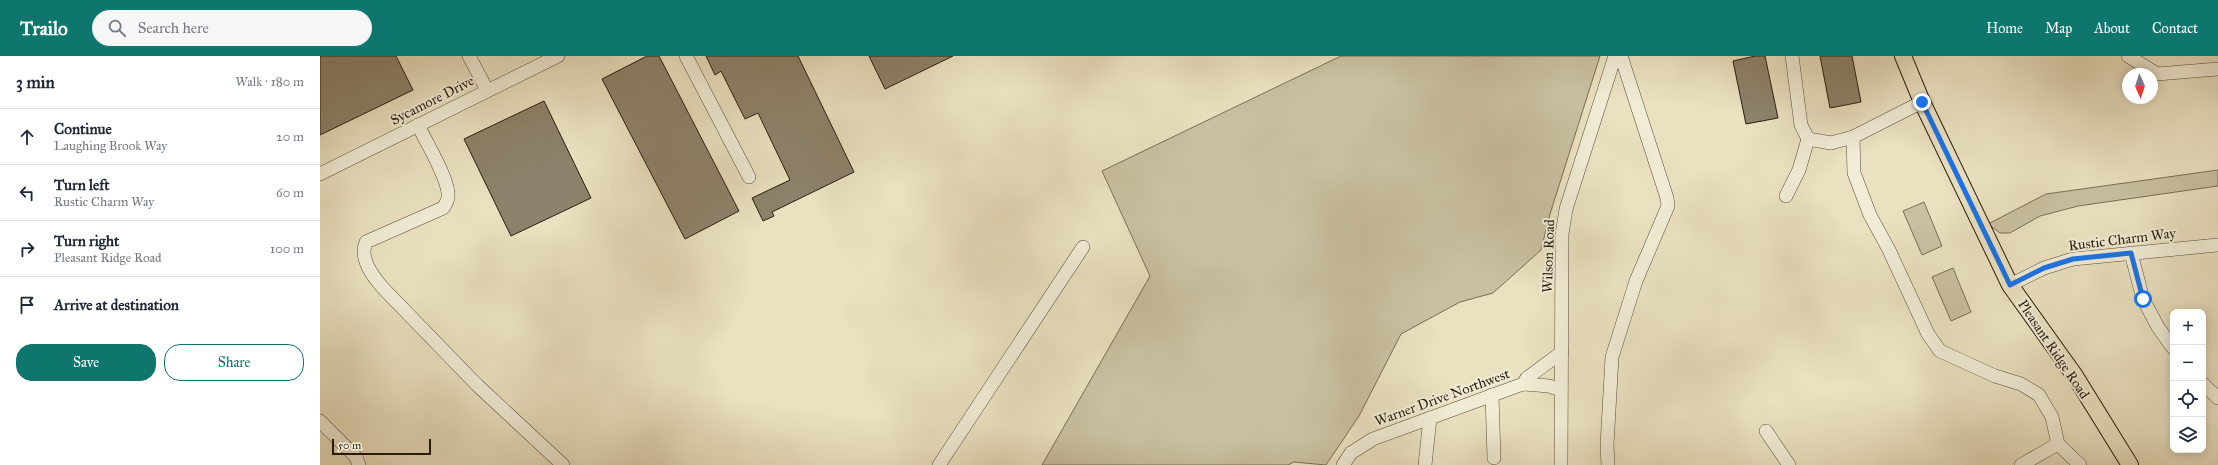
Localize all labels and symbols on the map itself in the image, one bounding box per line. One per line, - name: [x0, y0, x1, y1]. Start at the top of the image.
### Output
- north arrow: [2122, 68, 2158, 104]
- street label: Sycamore Drive: [388, 72, 477, 129]
- route end: [1913, 93, 1931, 111]
- street label: Wilson Road: [1539, 219, 1558, 293]
- street label: Rustic Charm Way: [2067, 224, 2177, 255]
- route start: [2134, 290, 2152, 308]
- street label: Pleasant Ridge Road: [2014, 296, 2093, 402]
- street label: Warner Drive Northwest: [1372, 365, 1512, 430]
- scale bar: [332, 437, 431, 456]

